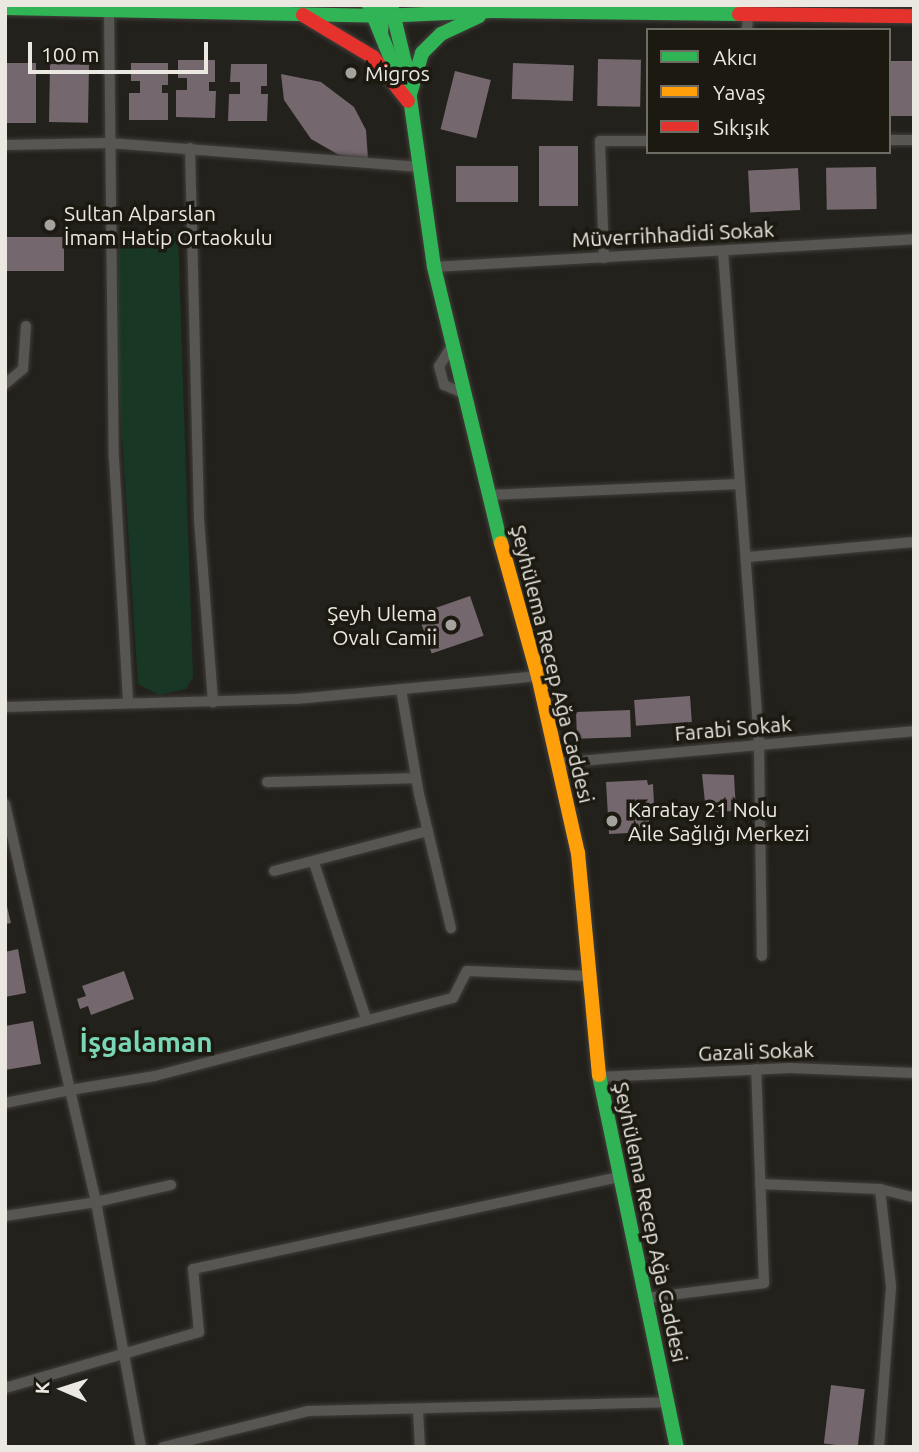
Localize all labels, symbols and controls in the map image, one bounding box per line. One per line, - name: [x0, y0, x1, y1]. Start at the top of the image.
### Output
- scale bar: [32, 28, 212, 72]
- legend: [646, 28, 891, 154]
- text: 100 m: [41, 42, 99, 66]
- text: Akıcı: [713, 45, 757, 69]
- place label: Migros: [365, 60, 430, 86]
- marker: Migros: [343, 65, 359, 81]
- text: Yavaş: [713, 80, 765, 104]
- text: Sıkışık: [713, 115, 770, 139]
- place label: Sultan Alparslan İmam Hatip Ortaokulu: [64, 200, 273, 250]
- street label: Müverrihhadidi Sokak: [571, 216, 775, 252]
- marker: Sultan Alparslan İmam Hatip Ortaokulu: [42, 217, 58, 233]
- street label: Şeyhülema Recep Ağa Caddesi: [506, 522, 600, 806]
- place label: Şeyh Ulema Ovalı Camii: [327, 600, 437, 650]
- marker: Şeyh Ulema Ovalı Camii: [443, 617, 459, 633]
- street label: Farabi Sokak: [674, 710, 792, 746]
- place label: Karatay 21 Nolu Aile Sağlığı Merkezi: [628, 796, 810, 846]
- marker: Karatay 21 Nolu Aile Sağlığı Merkezi: [602, 811, 622, 831]
- district label: İşgalaman: [79, 1025, 213, 1059]
- street label: Gazali Sokak: [698, 1036, 814, 1066]
- street label: Şeyhülema Recep Ağa Caddesi: [609, 1080, 693, 1364]
- north arrow: [28, 1354, 98, 1424]
- text: K: [31, 1381, 53, 1395]

